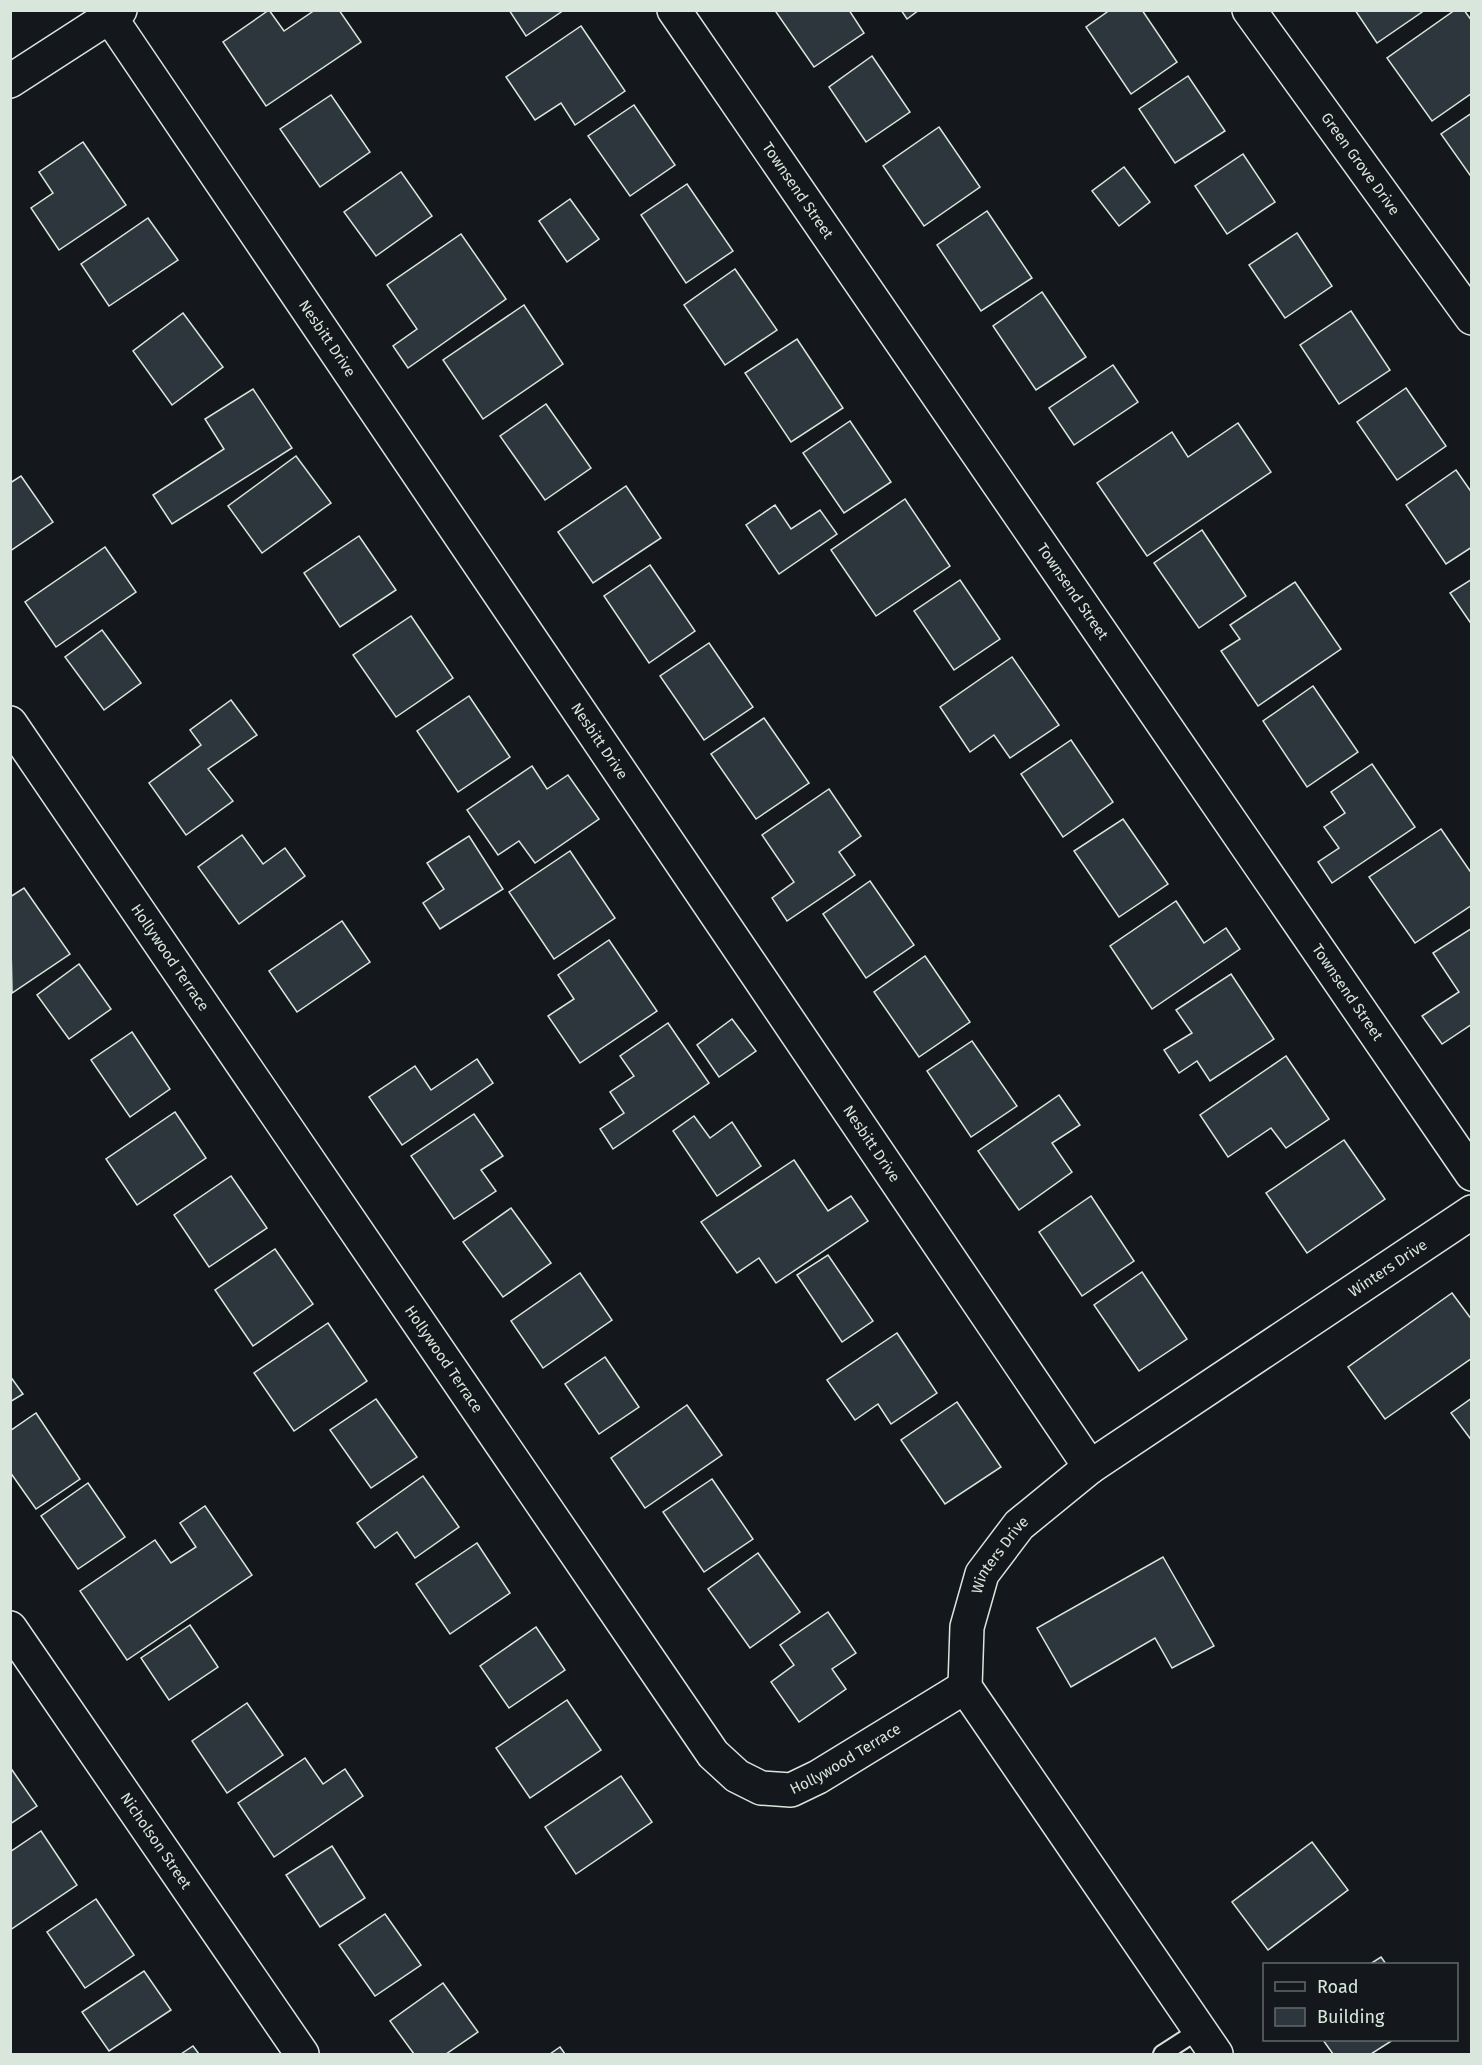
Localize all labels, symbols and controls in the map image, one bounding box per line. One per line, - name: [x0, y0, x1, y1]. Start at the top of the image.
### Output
- street label: Green Grove Drive: [1317, 109, 1404, 219]
- street label: Townsend Street: [758, 139, 838, 243]
- street label: Nesbitt Drive: [295, 297, 360, 380]
- street label: Townsend Street: [1033, 540, 1112, 644]
- street label: Nesbitt Drive: [567, 699, 632, 783]
- street label: Hollywood Terrace: [127, 901, 213, 1015]
- street label: Townsend Street: [1308, 941, 1387, 1044]
- street label: Nesbitt Drive: [839, 1102, 904, 1186]
- street label: Winters Drive: [1345, 1235, 1431, 1301]
- street label: Hollywood Terrace: [401, 1302, 487, 1416]
- street label: Winters Drive: [968, 1512, 1032, 1596]
- street label: Hollywood Terrace: [787, 1719, 904, 1798]
- street label: Nicholson Street: [117, 1789, 196, 1893]
- legend: [1263, 1963, 1458, 2041]
- text: Road: [1317, 1976, 1359, 1998]
- text: Building: [1317, 2006, 1385, 2028]

